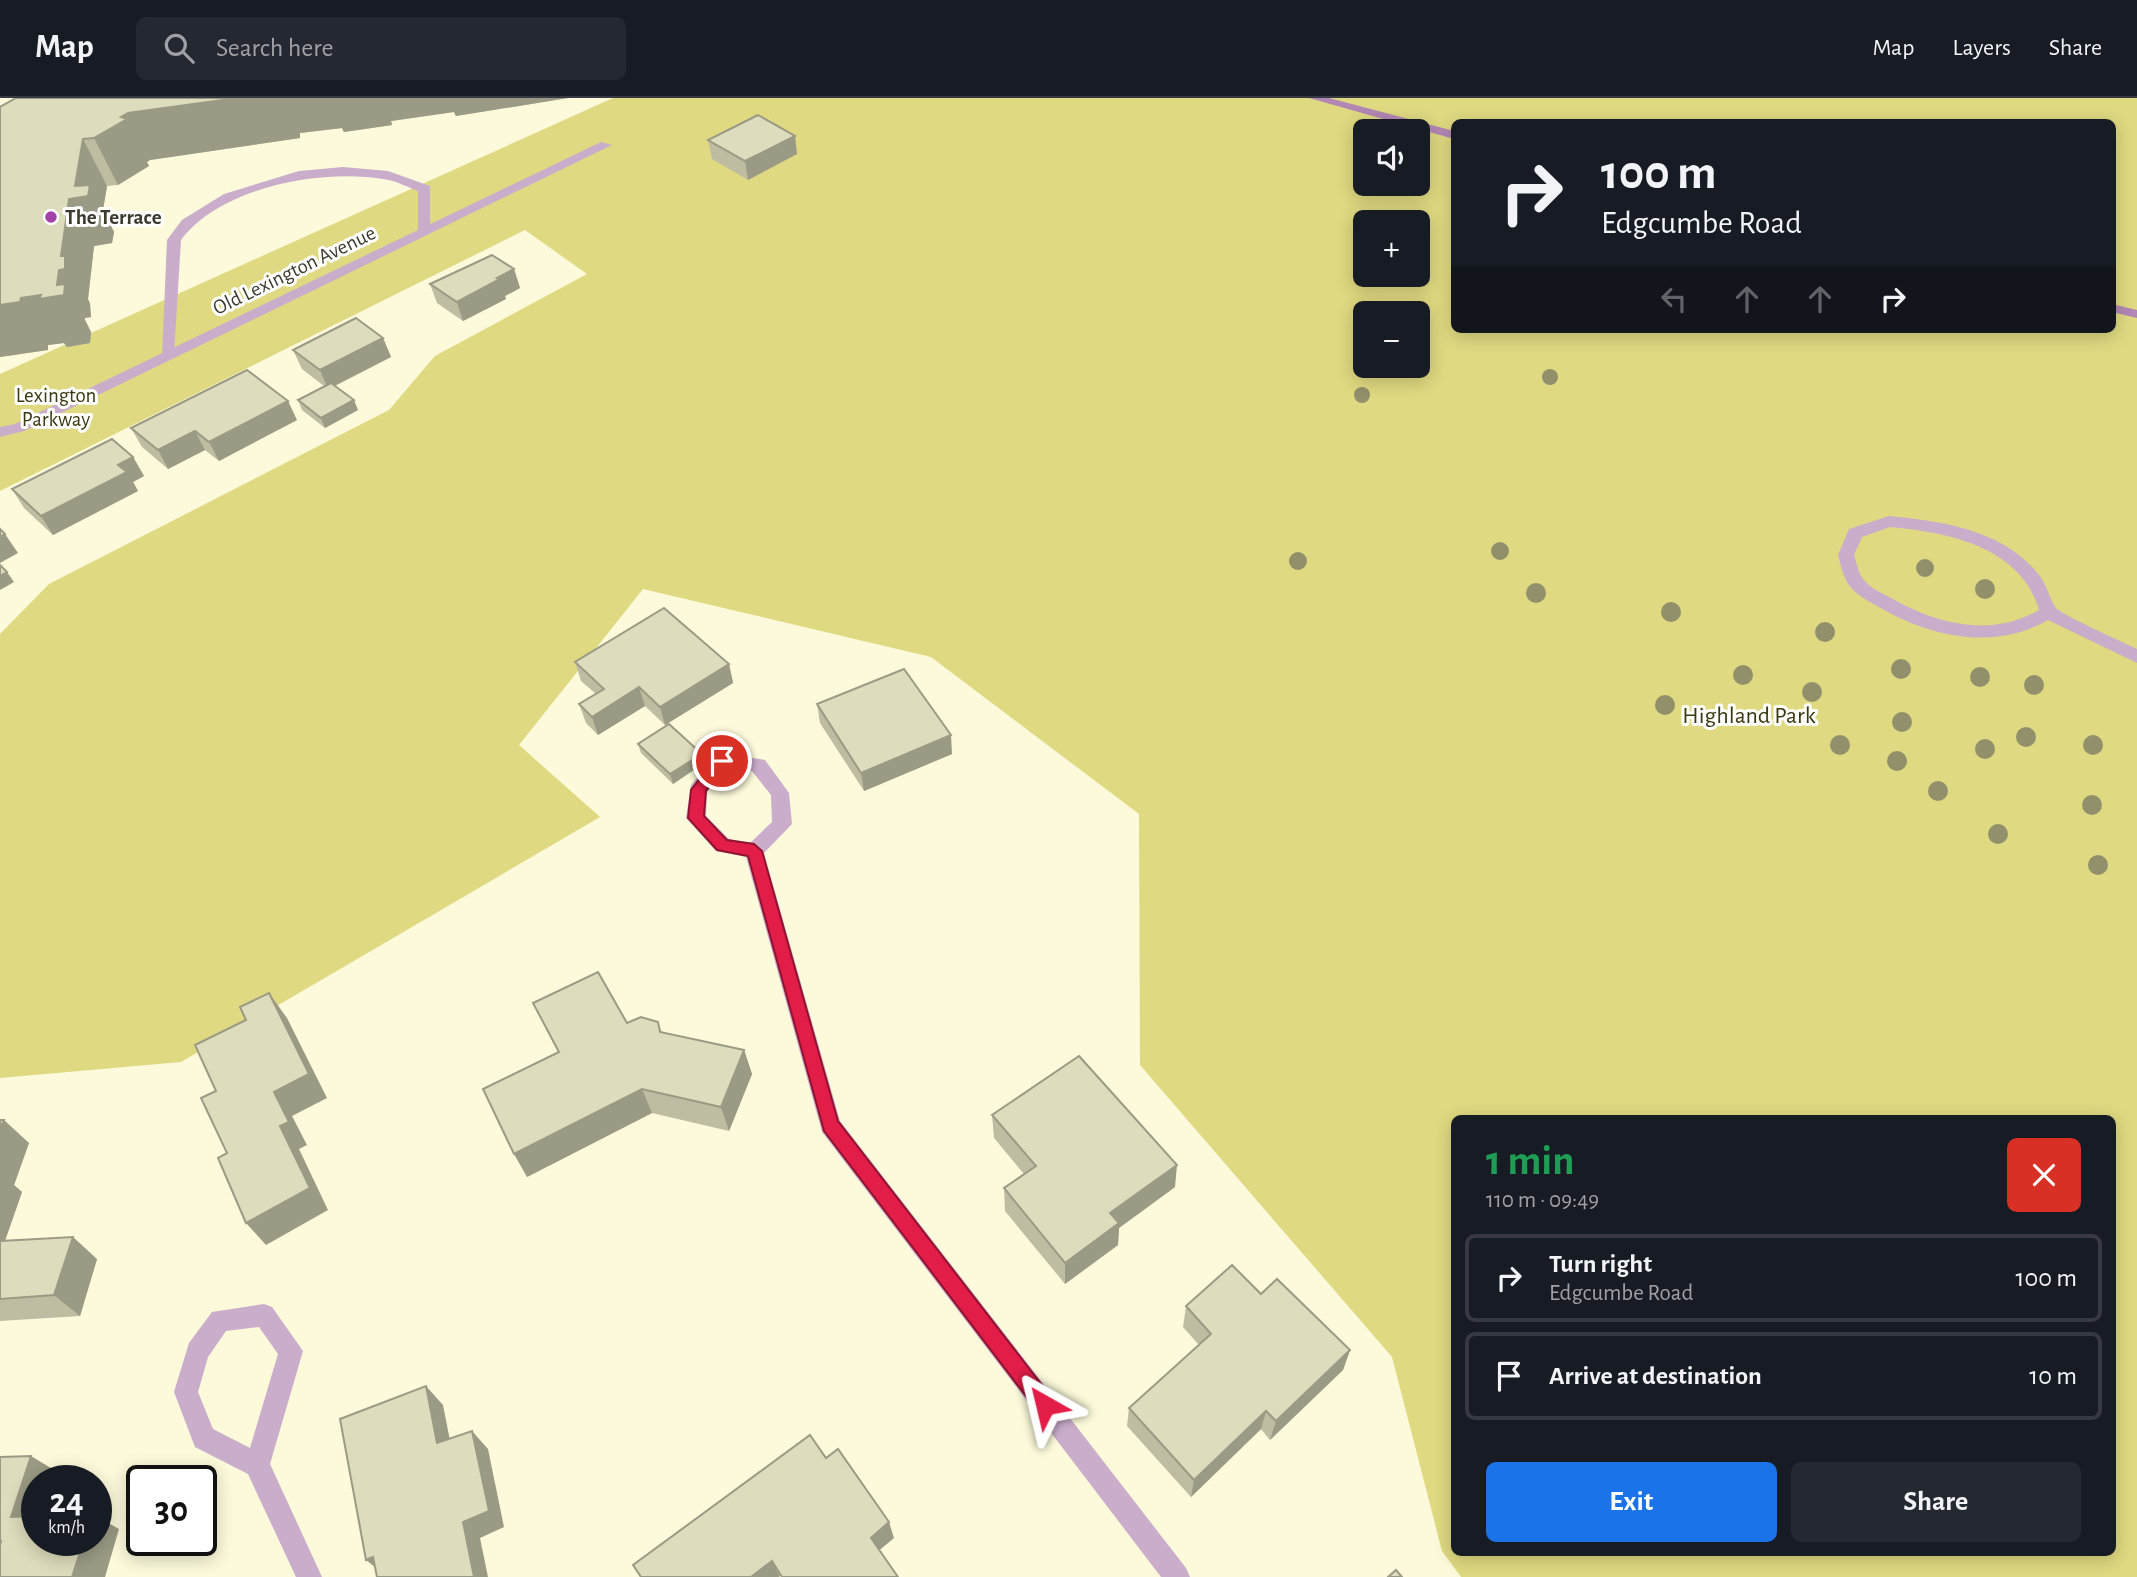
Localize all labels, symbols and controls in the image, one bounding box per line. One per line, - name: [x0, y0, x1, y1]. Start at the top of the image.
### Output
- search box: [136, 17, 626, 80]
- icon: search: [160, 29, 198, 67]
- text: Map: [35, 31, 94, 64]
- text: Search here: [216, 35, 334, 61]
- text: Map: [1872, 36, 1914, 60]
- text: Layers: [1952, 36, 2011, 60]
- text: Share: [2049, 36, 2102, 60]
- map controls: [1353, 119, 1430, 378]
- button: sound: [1353, 119, 1430, 196]
- icon: right: [1486, 147, 1577, 238]
- text: 100 m: [1601, 149, 1717, 198]
- place label: The Terrace: [65, 207, 162, 228]
- text: Edgcumbe Road: [1601, 207, 1802, 239]
- marker: The Terrace: [43, 209, 59, 225]
- button: +: [1353, 210, 1430, 287]
- street label: Old Lexington Avenue: [209, 222, 379, 319]
- icon: left: [1655, 280, 1693, 318]
- icon: ahead: [1728, 280, 1766, 318]
- icon: ahead: [1801, 280, 1839, 318]
- icon: right: [1874, 280, 1912, 318]
- button: −: [1353, 301, 1430, 378]
- park label: Lexington Parkway: [16, 385, 96, 430]
- park label: Highland Park: [1682, 704, 1816, 728]
- pin: [692, 731, 752, 791]
- icon: arrive: [703, 742, 741, 780]
- button: close: [2007, 1138, 2081, 1212]
- text: 1 min: [1486, 1140, 1575, 1182]
- text: 110 m · 09:49: [1486, 1189, 1599, 1212]
- text: Turn right: [1549, 1251, 1652, 1277]
- icon: right: [1490, 1259, 1528, 1297]
- text: 100 m: [2016, 1265, 2077, 1291]
- text: Edgcumbe Road: [1549, 1282, 1693, 1305]
- icon: arrive: [1490, 1357, 1528, 1395]
- text: Arrive at destination: [1549, 1363, 1762, 1389]
- text: 10 m: [2029, 1363, 2077, 1389]
- position arrow: [1008, 1368, 1082, 1442]
- button: Exit: [1486, 1462, 1777, 1542]
- button: Share: [1791, 1462, 2081, 1542]
- speed limit sign: 30: [126, 1465, 217, 1556]
- text: 24: [49, 1484, 84, 1519]
- text: km/h: [48, 1519, 85, 1537]

